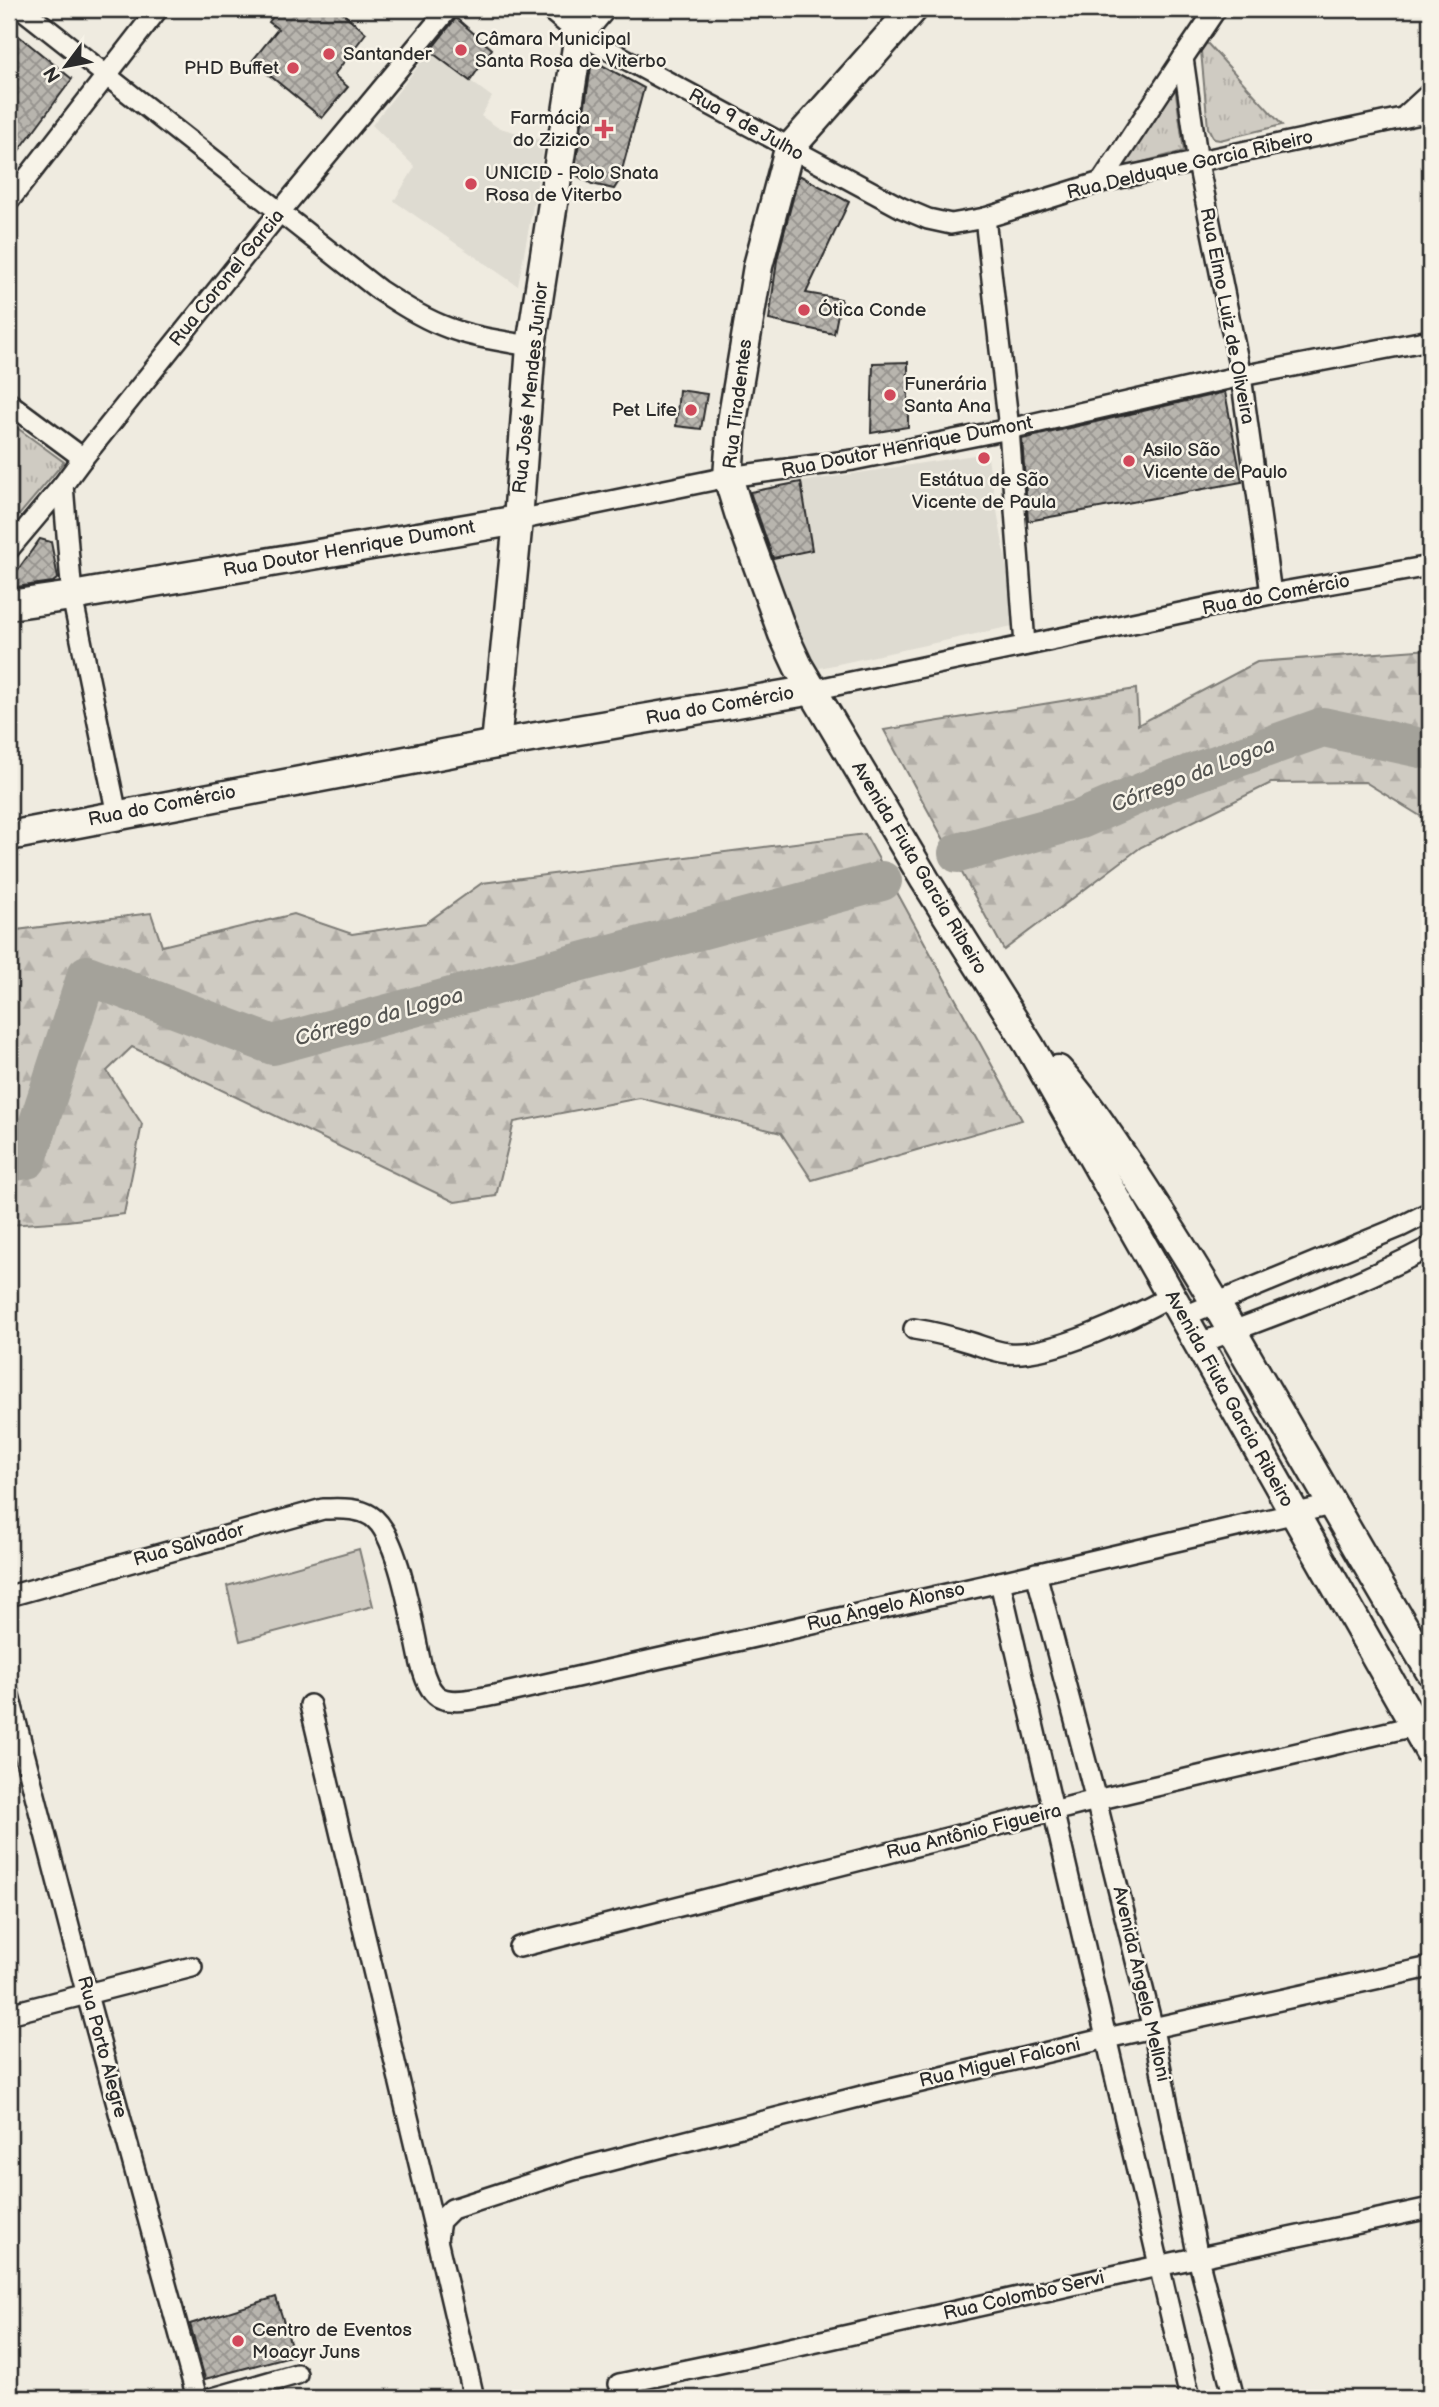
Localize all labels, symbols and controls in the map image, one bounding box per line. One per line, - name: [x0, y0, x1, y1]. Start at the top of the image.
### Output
- place label: Câmara Municipal Santa Rosa de Viterbo: [475, 28, 666, 73]
- north arrow: [32, 32, 102, 102]
- marker: Câmara Municipal Santa Rosa de Viterbo: [453, 42, 469, 58]
- place label: Santander: [343, 43, 433, 66]
- marker: Santander: [321, 46, 337, 62]
- place label: PHD Buffet: [184, 57, 279, 80]
- marker: PHD Buffet: [285, 60, 301, 76]
- text: N: [39, 62, 66, 86]
- street label: Rua 9 de Julho: [684, 84, 808, 166]
- place label: Farmácia do Zizico: [510, 107, 590, 152]
- marker: Farmácia do Zizico: [596, 121, 612, 137]
- street label: Rua Delduque Garcia Ribeiro: [1065, 125, 1315, 205]
- place label: UNICID - Polo Snata Rosa de Viterbo: [485, 162, 659, 207]
- marker: UNICID - Polo Snata Rosa de Viterbo: [463, 176, 479, 192]
- street label: Rua Coronel Garcia: [165, 205, 289, 351]
- street label: Rua Elmo Luiz de Oliveira: [1195, 206, 1259, 426]
- street label: Rua José Mendes Junior: [508, 280, 554, 495]
- place label: Ótica Conde: [818, 298, 926, 322]
- marker: Ótica Conde: [796, 302, 812, 318]
- street label: Rua Tiradentes: [719, 338, 757, 470]
- place label: Funerária Santa Ana: [904, 373, 991, 418]
- marker: Funerária Santa Ana: [882, 387, 898, 403]
- place label: Pet Life: [612, 399, 677, 422]
- marker: Pet Life: [683, 402, 699, 418]
- street label: Rua Doutor Henrique Dumont: [779, 411, 1035, 483]
- place label: Asilo São Vicente de Paulo: [1143, 439, 1288, 484]
- marker: Estátua de São Vicente de Paula: [976, 450, 992, 466]
- marker: Asilo São Vicente de Paulo: [1121, 453, 1137, 469]
- place label: Estátua de São Vicente de Paula: [912, 469, 1056, 514]
- street label: Rua Doutor Henrique Dumont: [221, 515, 477, 583]
- street label: Rua do Comércio: [1200, 569, 1352, 621]
- street label: Rua do Comércio: [644, 682, 796, 730]
- water label: Córrego da Logoa: [1108, 732, 1278, 818]
- street label: Avenida Fiuta Garcia Ribeiro: [846, 757, 992, 979]
- street label: Rua do Comércio: [86, 780, 238, 832]
- water label: Córrego da Logoa: [292, 982, 466, 1052]
- street label: Avenida Fiuta Garcia Ribeiro: [1160, 1287, 1298, 1511]
- street label: Rua Salvador: [131, 1518, 248, 1572]
- street label: Rua Ângelo Alonso: [804, 1577, 967, 1636]
- street label: Rua Antônio Figueira: [884, 1799, 1064, 1865]
- street label: Avenida Angelo Melloni: [1107, 1884, 1175, 2084]
- street label: Rua Porto Alegre: [72, 1974, 132, 2120]
- street label: Rua Miguel Falconi: [917, 2033, 1083, 2093]
- street label: Rua Colombo Servi: [941, 2266, 1107, 2326]
- place label: Centro de Eventos Moacyr Juns: [252, 2319, 412, 2364]
- marker: Centro de Eventos Moacyr Juns: [230, 2333, 246, 2349]

